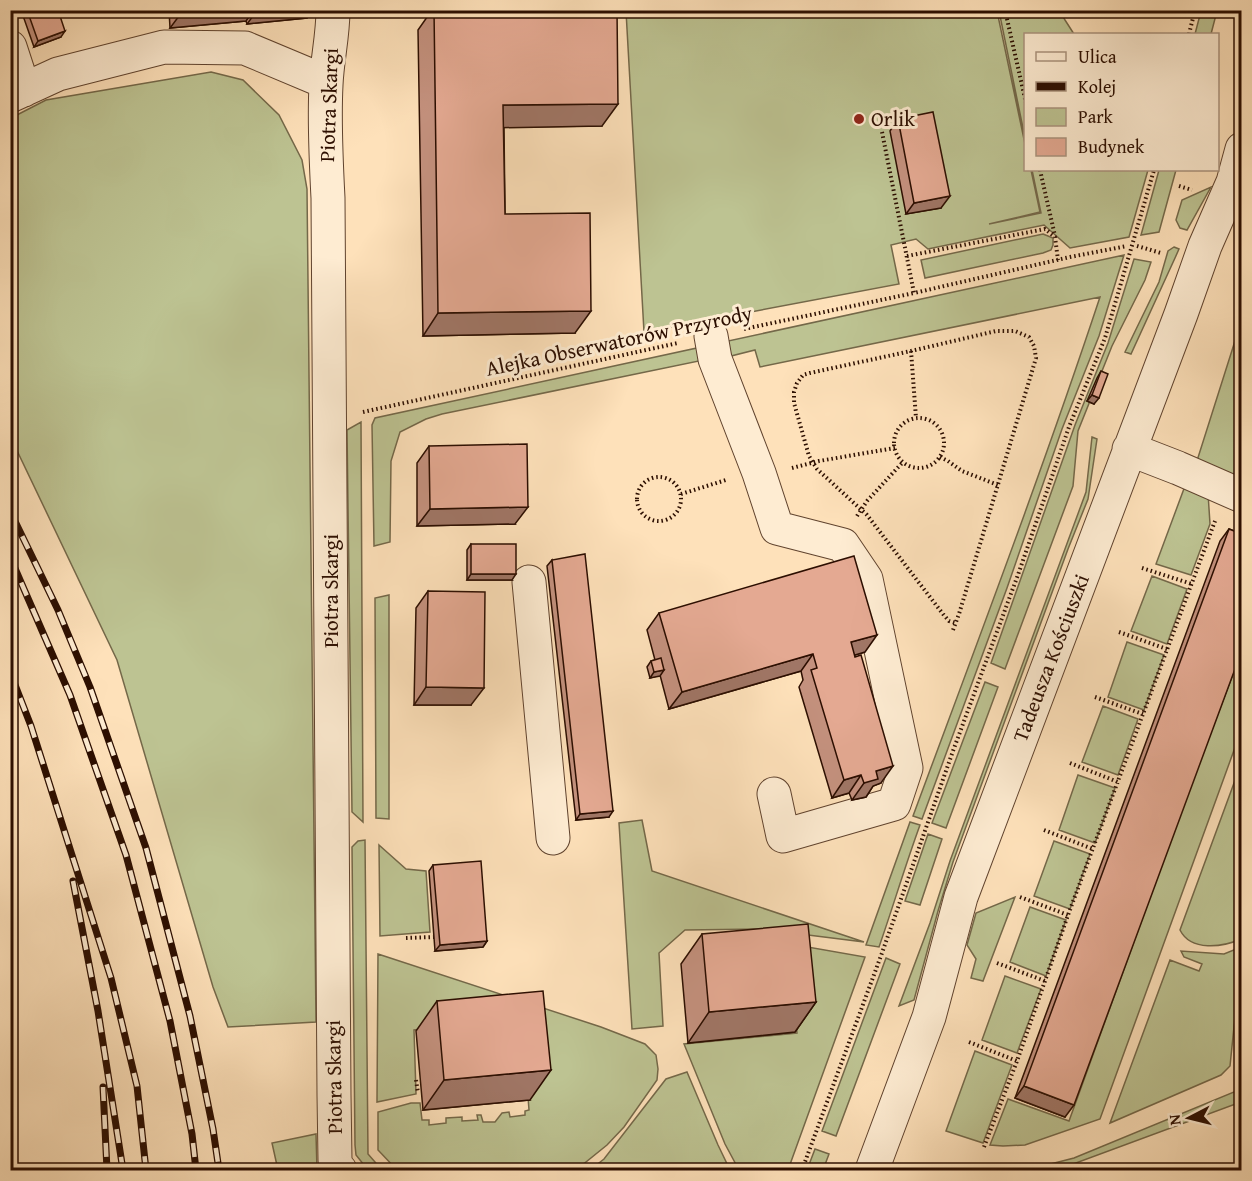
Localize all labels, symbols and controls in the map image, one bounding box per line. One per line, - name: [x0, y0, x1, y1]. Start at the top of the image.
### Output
- legend: [1024, 33, 1219, 171]
- text: Ulica: [1078, 43, 1117, 70]
- street label: Piotra Skargi: [311, 47, 346, 163]
- text: Kolej: [1078, 73, 1116, 100]
- place label: Orlik: [871, 103, 915, 134]
- text: Park: [1078, 103, 1114, 130]
- marker: Orlik: [852, 112, 866, 126]
- text: Budynek: [1078, 133, 1145, 160]
- street label: Alejka Obserwatorów Przyrody: [483, 297, 756, 384]
- street label: Piotra Skargi: [315, 534, 346, 648]
- street label: Tadeusza Kościuszki: [1004, 569, 1097, 746]
- street label: Piotra Skargi: [317, 1020, 350, 1134]
- north arrow: [1159, 1088, 1219, 1148]
- text: N: [1162, 1113, 1187, 1127]

